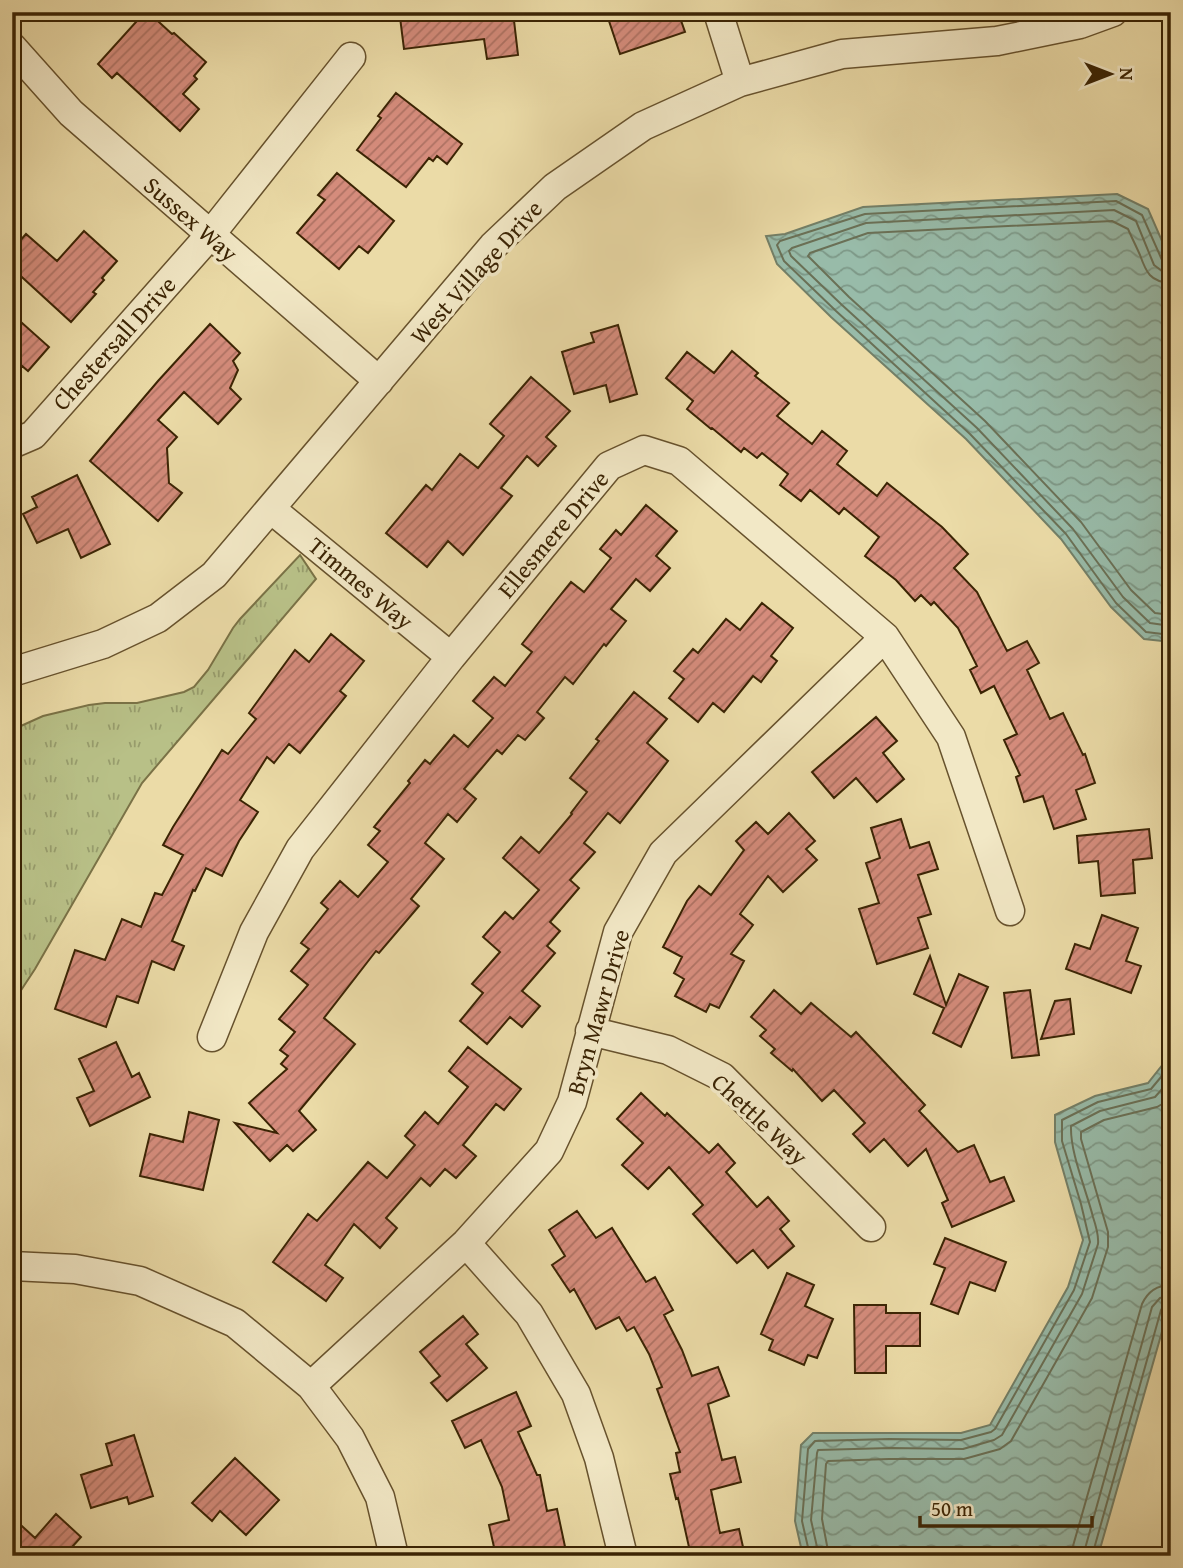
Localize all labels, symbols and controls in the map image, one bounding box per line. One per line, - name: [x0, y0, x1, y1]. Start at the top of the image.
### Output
- north arrow: [1074, 38, 1144, 108]
- text: N: [1113, 68, 1141, 81]
- street label: Sussex Way: [136, 168, 246, 270]
- street label: West Village Drive: [402, 192, 550, 352]
- street label: Chestersall Drive: [44, 268, 184, 418]
- street label: Ellesmere Drive: [489, 463, 617, 605]
- street label: Timmes Way: [301, 528, 421, 638]
- street label: Bryn Mawr Drive: [558, 925, 638, 1099]
- street label: Chettle Way: [704, 1065, 816, 1173]
- scale bar: [920, 1484, 1092, 1528]
- text: 50 m: [931, 1493, 973, 1524]

